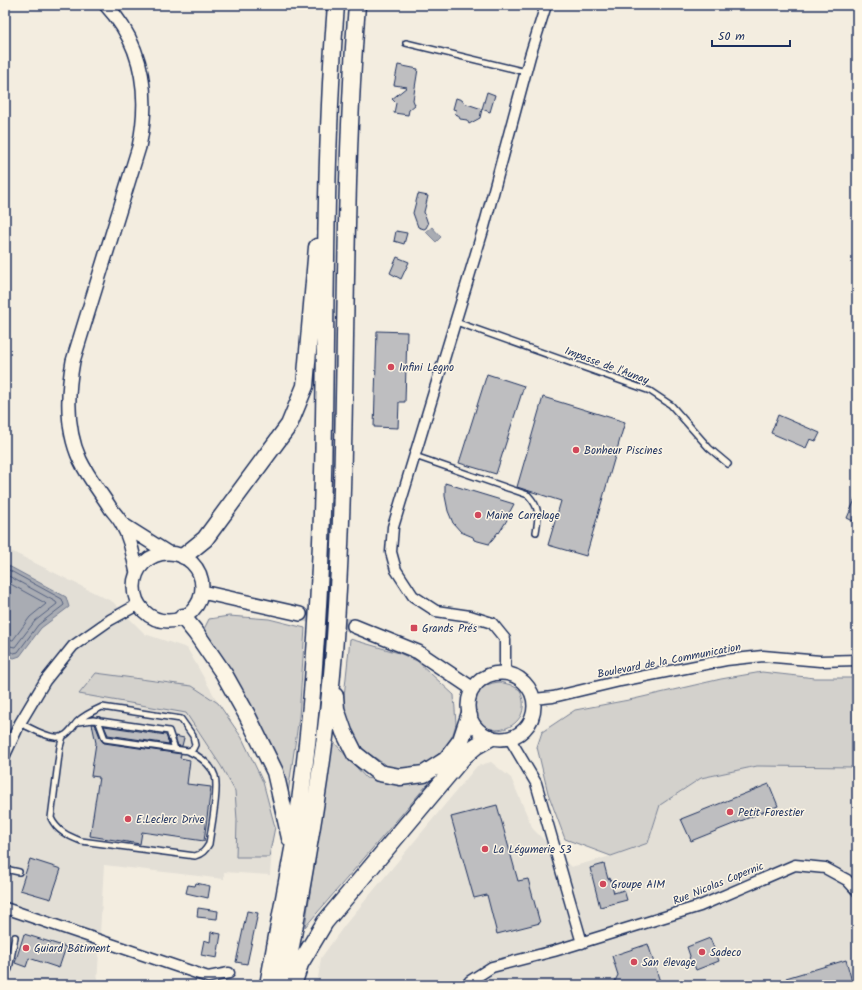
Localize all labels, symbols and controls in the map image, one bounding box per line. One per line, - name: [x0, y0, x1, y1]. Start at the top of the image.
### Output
- scale bar: [712, 22, 790, 48]
- text: 50 m: [718, 27, 745, 46]
- street label: Impasse de l'Aunay: [562, 342, 652, 390]
- place label: Infini Legno: [399, 359, 454, 377]
- marker: Infini Legno: [386, 362, 396, 372]
- place label: Bonheur Piscines: [584, 442, 663, 460]
- marker: Bonheur Piscines: [571, 445, 581, 455]
- place label: Maine Carrelage: [486, 507, 560, 525]
- marker: Maine Carrelage: [473, 510, 483, 520]
- place label: Grands Prés: [422, 620, 477, 638]
- marker: Grands Prés: [409, 623, 419, 633]
- street label: Boulevard de la Communication: [596, 638, 743, 684]
- place label: Petit Forestier: [738, 804, 805, 822]
- marker: Petit Forestier: [725, 807, 735, 817]
- place label: E.Leclerc Drive: [136, 811, 204, 829]
- marker: E.Leclerc Drive: [123, 814, 133, 824]
- place label: La Légumerie 53: [493, 841, 571, 859]
- marker: La Légumerie 53: [480, 844, 490, 854]
- street label: Rue Nicolas Copernic: [670, 857, 767, 910]
- place label: Groupe AIM: [611, 876, 665, 894]
- marker: Groupe AIM: [598, 879, 608, 889]
- place label: Guiard Bâtiment: [34, 940, 111, 958]
- marker: Guiard Bâtiment: [21, 943, 31, 953]
- place label: Sadeco: [710, 944, 741, 962]
- marker: Sadeco: [697, 947, 707, 957]
- place label: San élevage: [642, 954, 696, 972]
- marker: San élevage: [629, 957, 639, 967]

